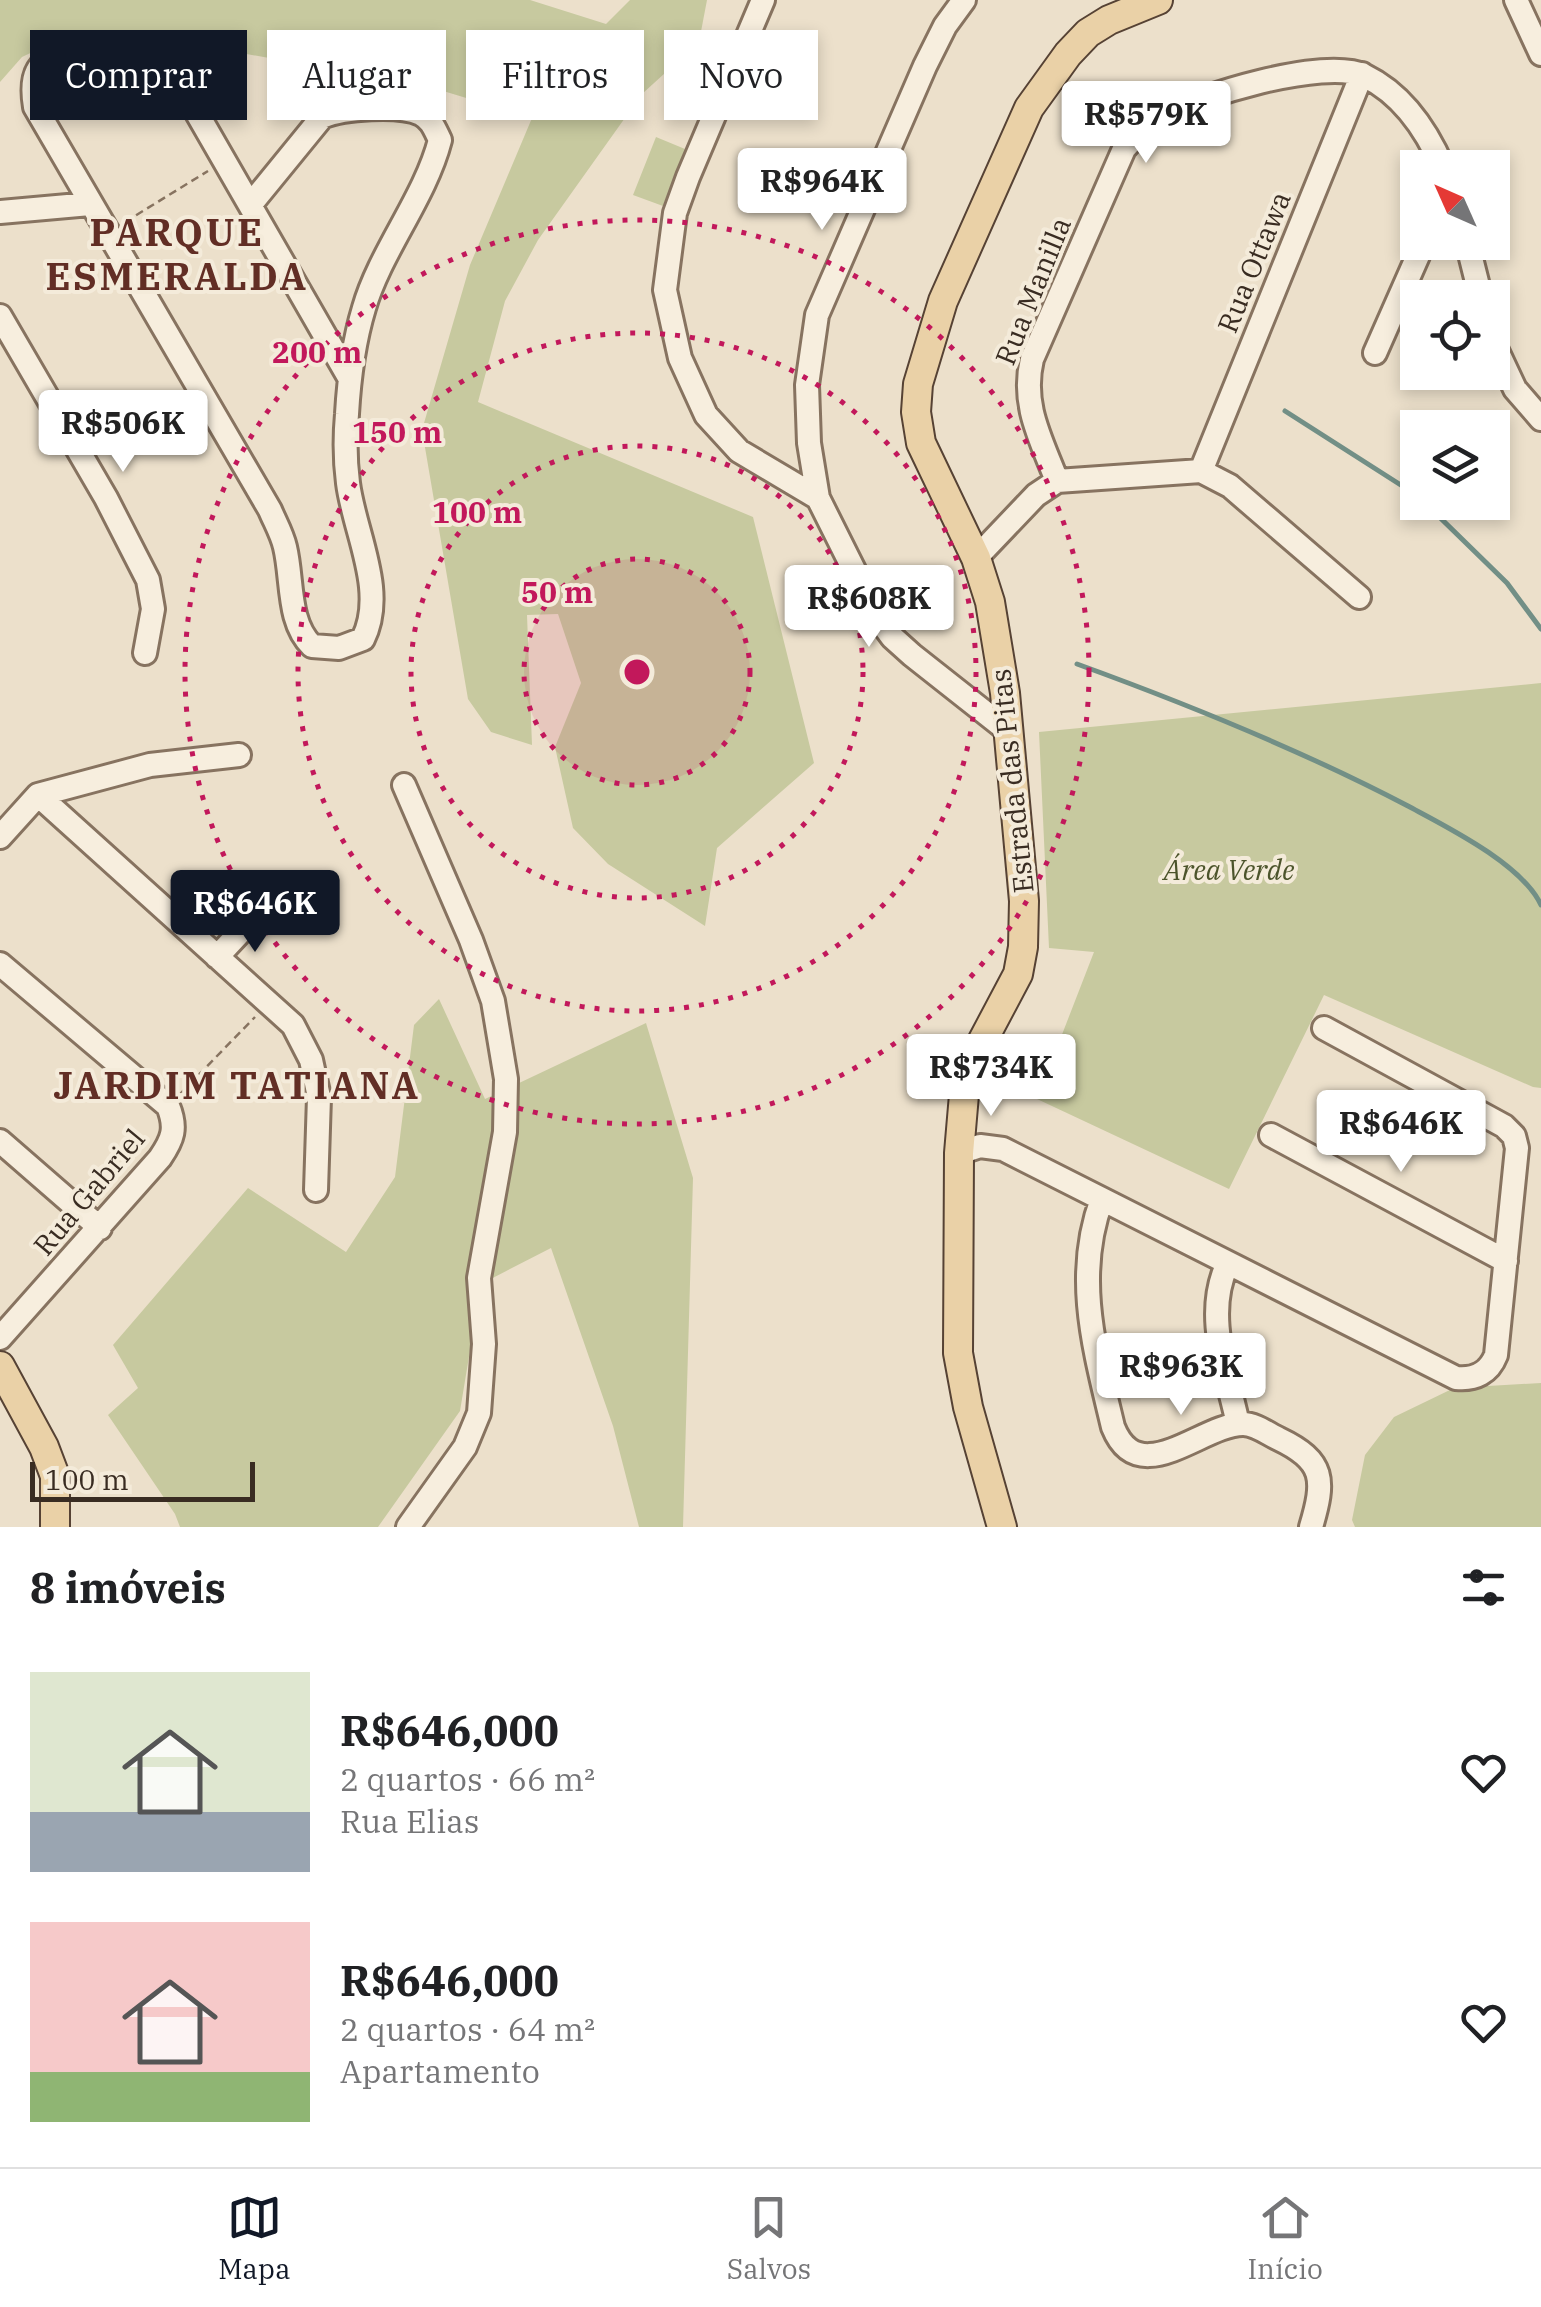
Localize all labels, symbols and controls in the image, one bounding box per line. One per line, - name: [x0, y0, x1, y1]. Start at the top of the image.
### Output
- chip: Comprar: [30, 30, 247, 120]
- chip: Alugar: [267, 30, 446, 120]
- chip: Filtros: [466, 30, 644, 120]
- chip: Novo: [664, 30, 818, 120]
- pin: R$579K: [1065, 81, 1227, 166]
- text: R$579K: [1084, 92, 1208, 134]
- pin: R$964K: [741, 148, 903, 233]
- north arrow: [1400, 150, 1510, 260]
- map controls: [1400, 150, 1510, 520]
- text: R$964K: [760, 159, 884, 201]
- street label: Rua Ottawa: [1208, 186, 1299, 338]
- district label: PARQUE ESMERALDA: [45, 207, 309, 300]
- street label: Rua Manilla: [986, 211, 1079, 370]
- button: locate: [1400, 280, 1510, 390]
- text: 200 m: [272, 332, 362, 371]
- pin: R$506K: [42, 390, 204, 475]
- text: R$506K: [61, 401, 185, 443]
- button: layers: [1400, 410, 1510, 520]
- text: 150 m: [352, 412, 442, 451]
- text: 100 m: [432, 492, 522, 531]
- pin: R$608K: [788, 565, 950, 650]
- text: 50 m: [521, 572, 593, 611]
- text: R$608K: [807, 576, 931, 618]
- centre of rings: [619, 654, 655, 690]
- street label: Estrada das Pitas: [981, 667, 1042, 895]
- park label: Área Verde: [1162, 851, 1295, 888]
- pin: R$646K: [174, 870, 336, 955]
- text: R$646K: [193, 881, 317, 923]
- pin: R$734K: [910, 1034, 1072, 1119]
- text: R$734K: [929, 1045, 1053, 1087]
- district label: JARDIM TATIANA: [53, 1060, 421, 1109]
- pin: R$646K: [1320, 1090, 1482, 1175]
- text: R$646K: [1339, 1101, 1463, 1143]
- street label: Rua Gabriel: [25, 1121, 152, 1263]
- pin: R$963K: [1100, 1333, 1262, 1418]
- text: R$963K: [1119, 1344, 1243, 1386]
- scale bar: [30, 1457, 255, 1502]
- text: 100 m: [45, 1461, 129, 1498]
- text: 8 imóveis: [30, 1560, 226, 1615]
- icon: filters: [1456, 1560, 1511, 1615]
- text: R$646,000: [340, 1703, 559, 1758]
- icon: home: [110, 1712, 230, 1832]
- icon: heart: [1456, 1745, 1511, 1800]
- text: 2 quartos · 66 m²: [340, 1758, 595, 1800]
- text: Rua Elias: [340, 1800, 479, 1842]
- text: R$646,000: [340, 1953, 559, 2008]
- icon: home: [110, 1962, 230, 2082]
- icon: heart: [1456, 1995, 1511, 2050]
- text: 2 quartos · 64 m²: [340, 2008, 595, 2050]
- text: Apartamento: [340, 2050, 540, 2092]
- tab: Mapa: [218, 2190, 291, 2287]
- tab: Salvos: [727, 2190, 811, 2287]
- tab: Início: [1247, 2190, 1323, 2287]

